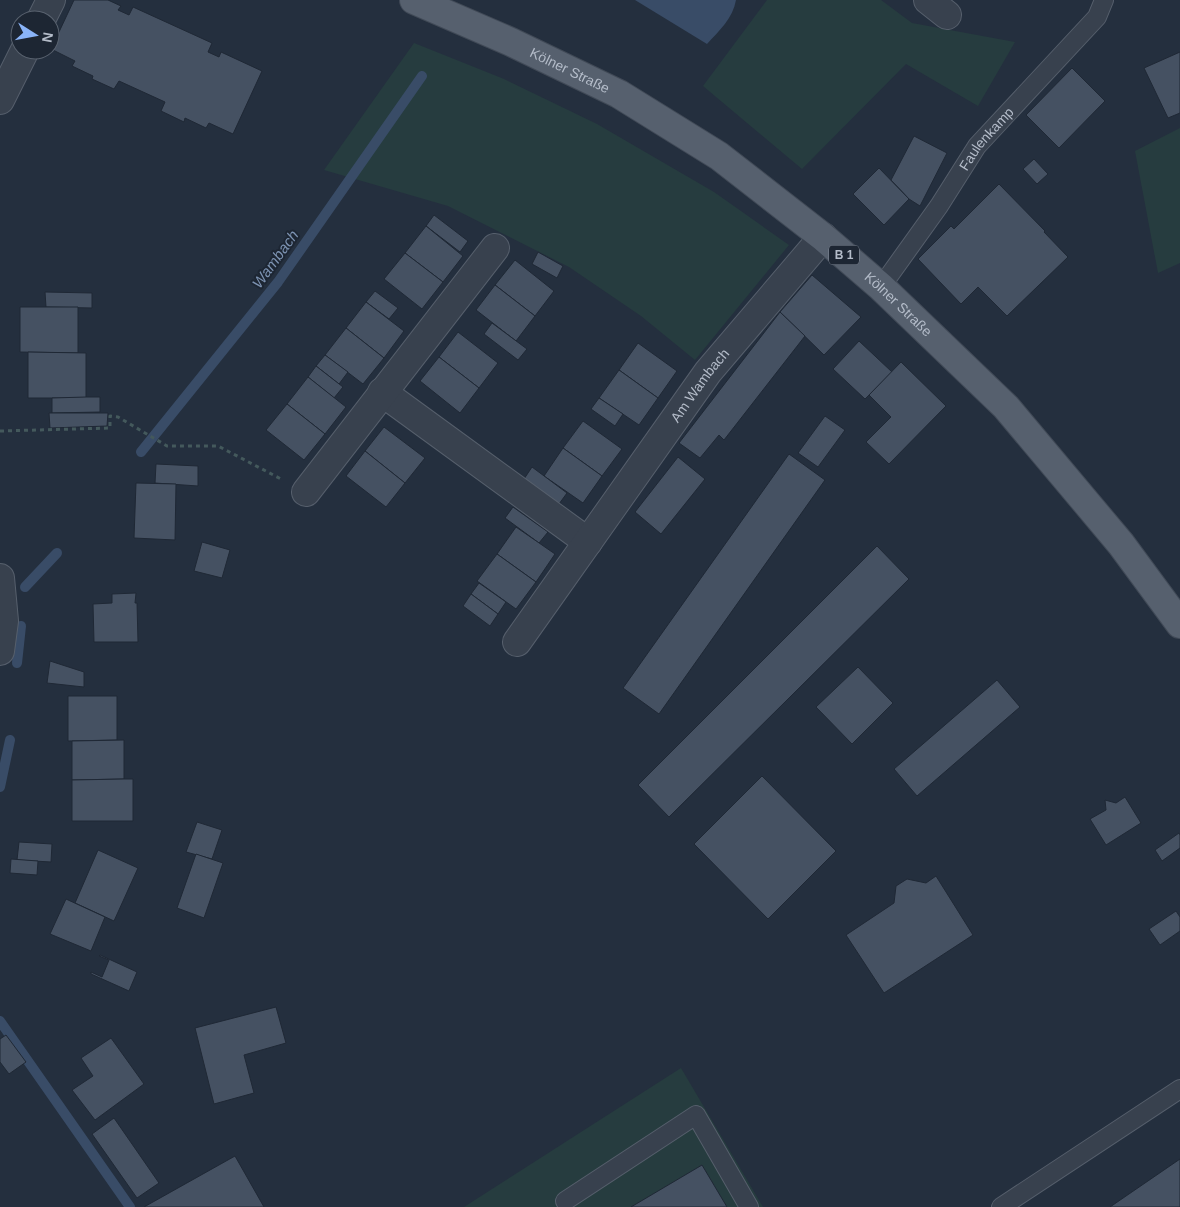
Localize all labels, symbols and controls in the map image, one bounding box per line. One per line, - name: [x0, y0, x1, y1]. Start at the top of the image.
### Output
- north arrow: [10, 10, 60, 60]
- text: N: [39, 31, 57, 44]
- street label: Kölner Straße: [527, 44, 612, 96]
- street label: Faulenkamp: [956, 104, 1017, 173]
- water label: Wambach: [248, 227, 302, 291]
- road number: B 1: [829, 246, 859, 264]
- street label: Kölner Straße: [861, 269, 935, 340]
- street label: Am Wambach: [667, 345, 732, 425]

